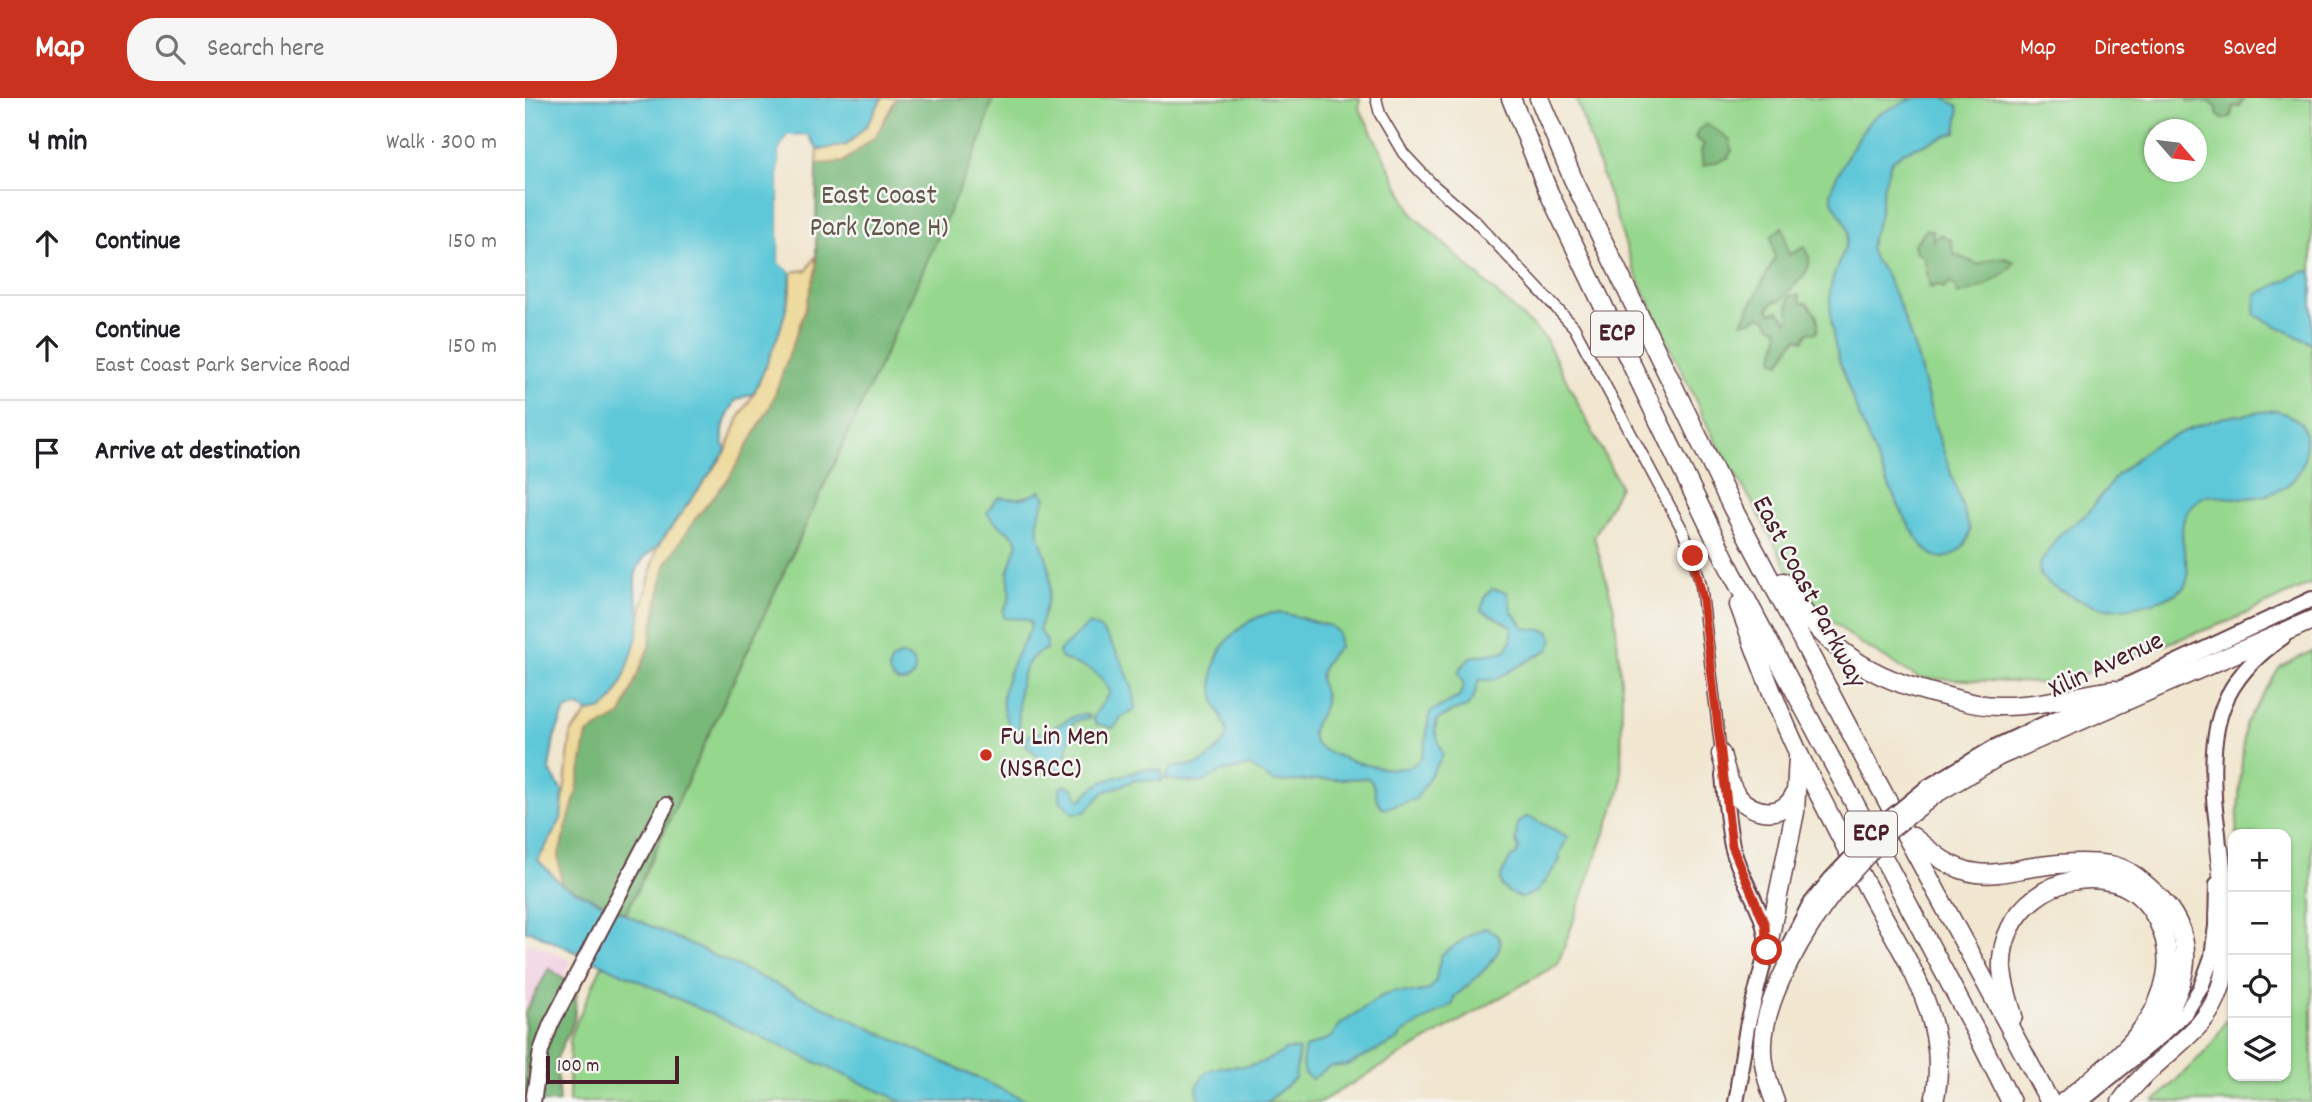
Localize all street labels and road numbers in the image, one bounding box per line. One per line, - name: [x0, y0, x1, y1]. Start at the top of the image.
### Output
- road number: ECP: [1591, 312, 1643, 356]
- street label: East Coast Parkway: [1739, 490, 1875, 697]
- street label: Xilin Avenue: [2043, 623, 2171, 711]
- road number: ECP: [1845, 812, 1897, 856]

